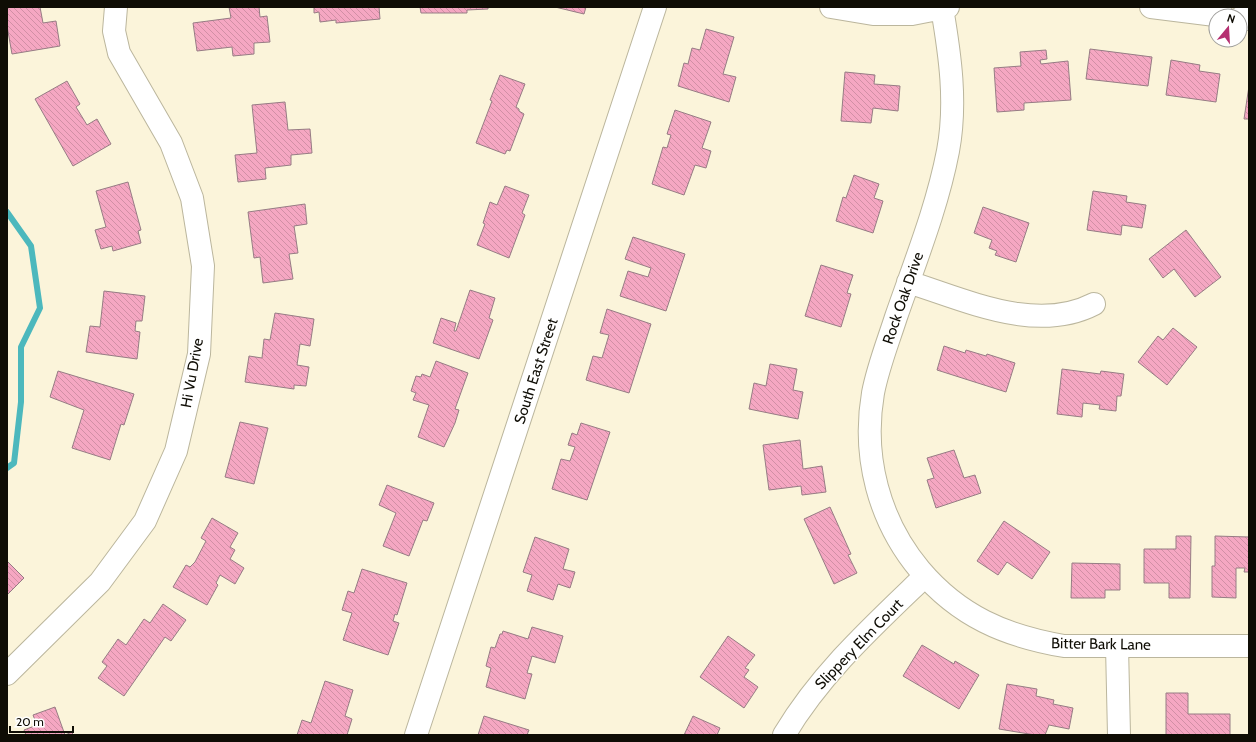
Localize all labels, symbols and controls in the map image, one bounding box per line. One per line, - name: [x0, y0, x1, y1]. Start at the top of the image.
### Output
- north arrow: [1208, 8, 1248, 48]
- text: N: [1225, 11, 1237, 26]
- street label: Rock Oak Drive: [879, 249, 927, 346]
- street label: South East Street: [510, 316, 562, 426]
- street label: Hi Vu Drive: [177, 336, 207, 409]
- street label: Slippery Elm Court: [811, 595, 907, 693]
- street label: Bitter Bark Lane: [1051, 634, 1151, 654]
- scale bar: [10, 708, 73, 734]
- text: 20 m: [16, 714, 44, 729]

